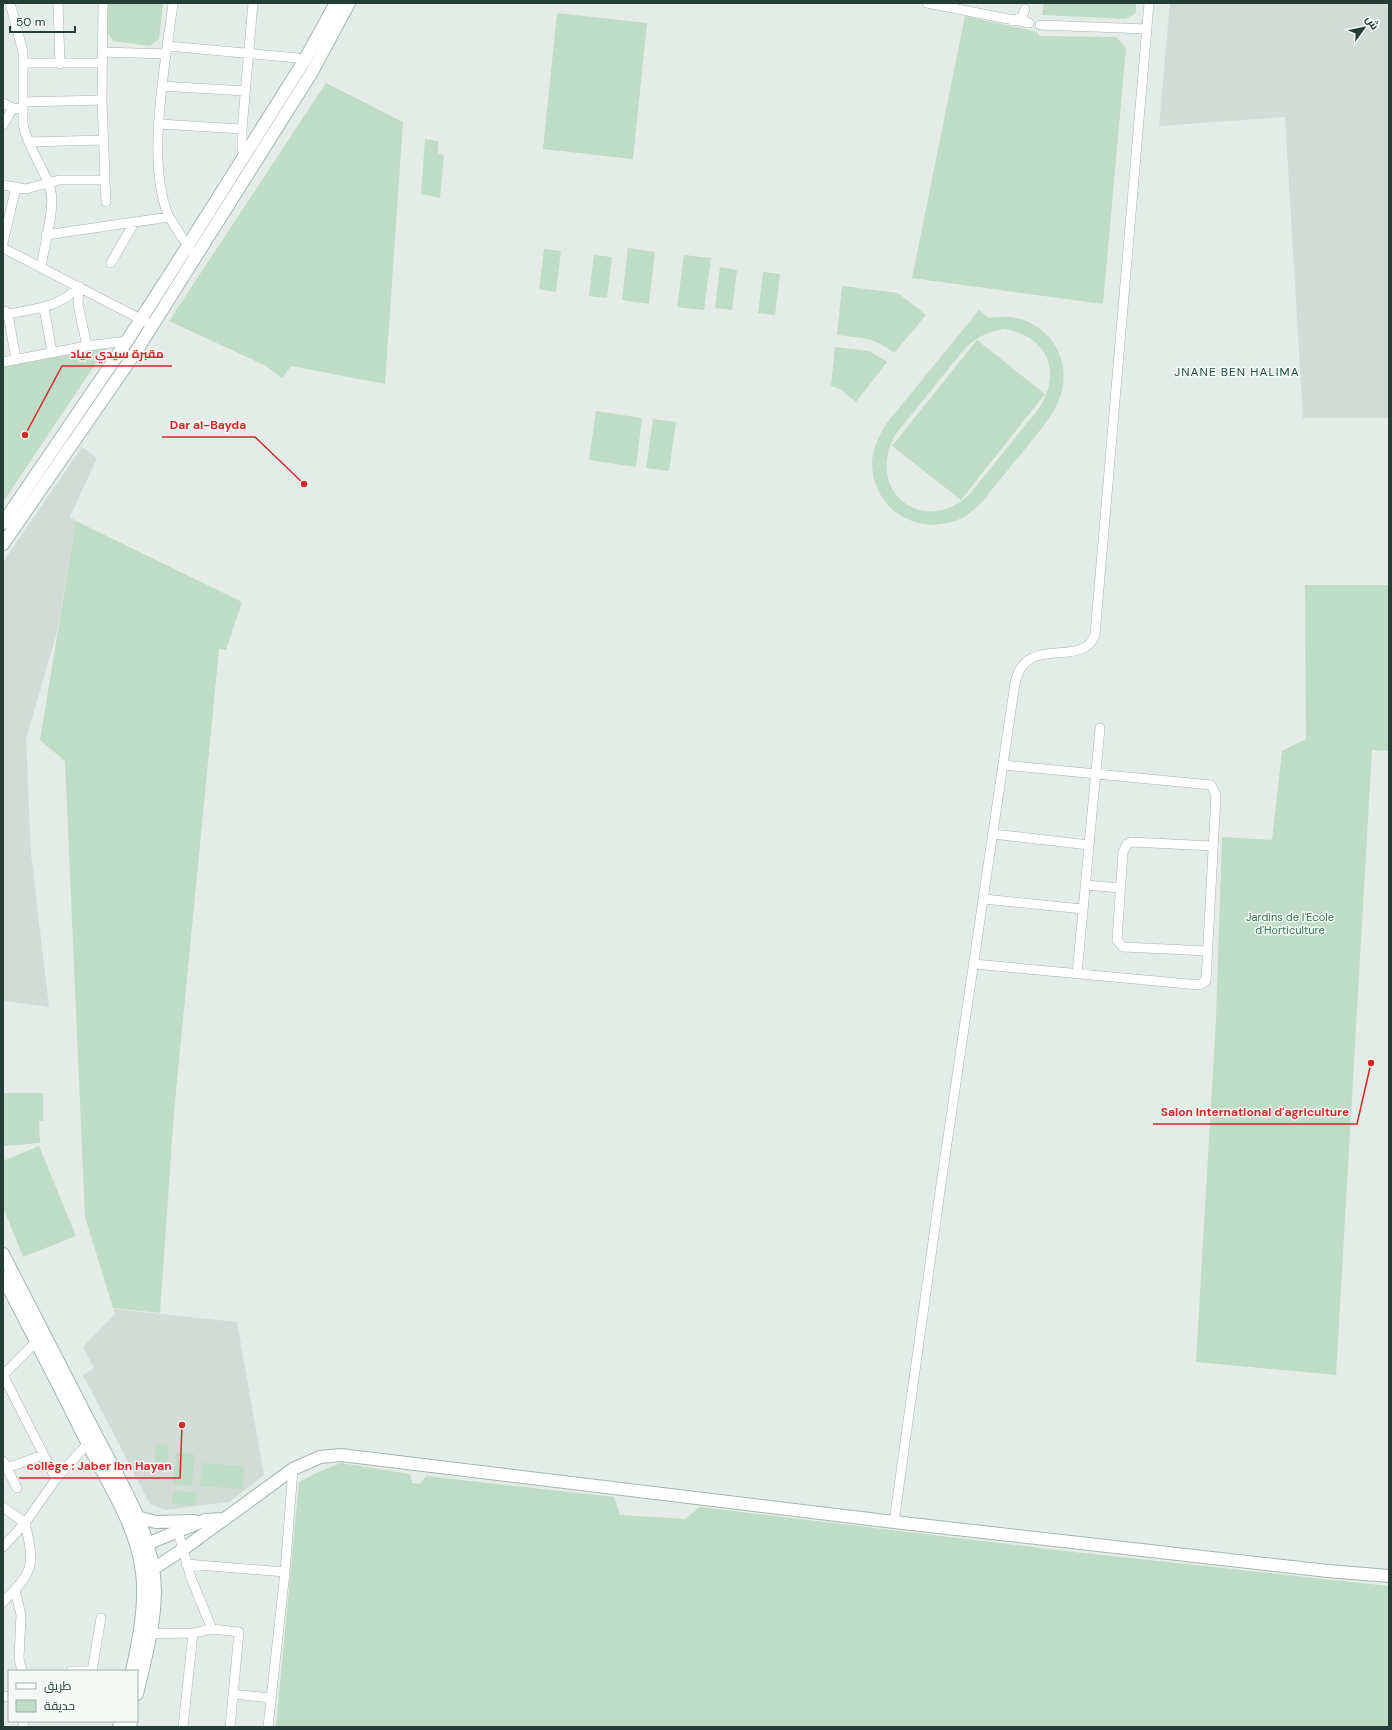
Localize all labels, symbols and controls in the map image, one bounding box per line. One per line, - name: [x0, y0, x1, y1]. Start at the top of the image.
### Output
- scale bar: [10, 8, 75, 34]
- north arrow: [1344, 8, 1384, 48]
- text: ش: [1363, 13, 1382, 32]
- text: 50 m: [16, 14, 45, 30]
- callout: مقبرة سيدي عياد: [62, 342, 172, 366]
- text: مقبرة سيدي عياد: [70, 346, 164, 364]
- district label: JNANE BEN HALIMA: [1174, 364, 1300, 380]
- callout: Dar al-Bayda: [162, 413, 255, 437]
- text: Dar al-Bayda: [170, 417, 246, 433]
- park label: Jardins de I'Ecole d'Horticulture: [1246, 910, 1334, 937]
- callout: Salon International d'agriculture: [1153, 1100, 1357, 1124]
- text: Salon International d'agriculture: [1161, 1104, 1349, 1120]
- callout: collège : Jaber Ibn Hayan: [19, 1454, 180, 1478]
- text: collège : Jaber Ibn Hayan: [26, 1458, 172, 1474]
- legend: [8, 1670, 138, 1722]
- text: طريق: [44, 1678, 72, 1694]
- text: حديقة: [44, 1698, 75, 1714]

